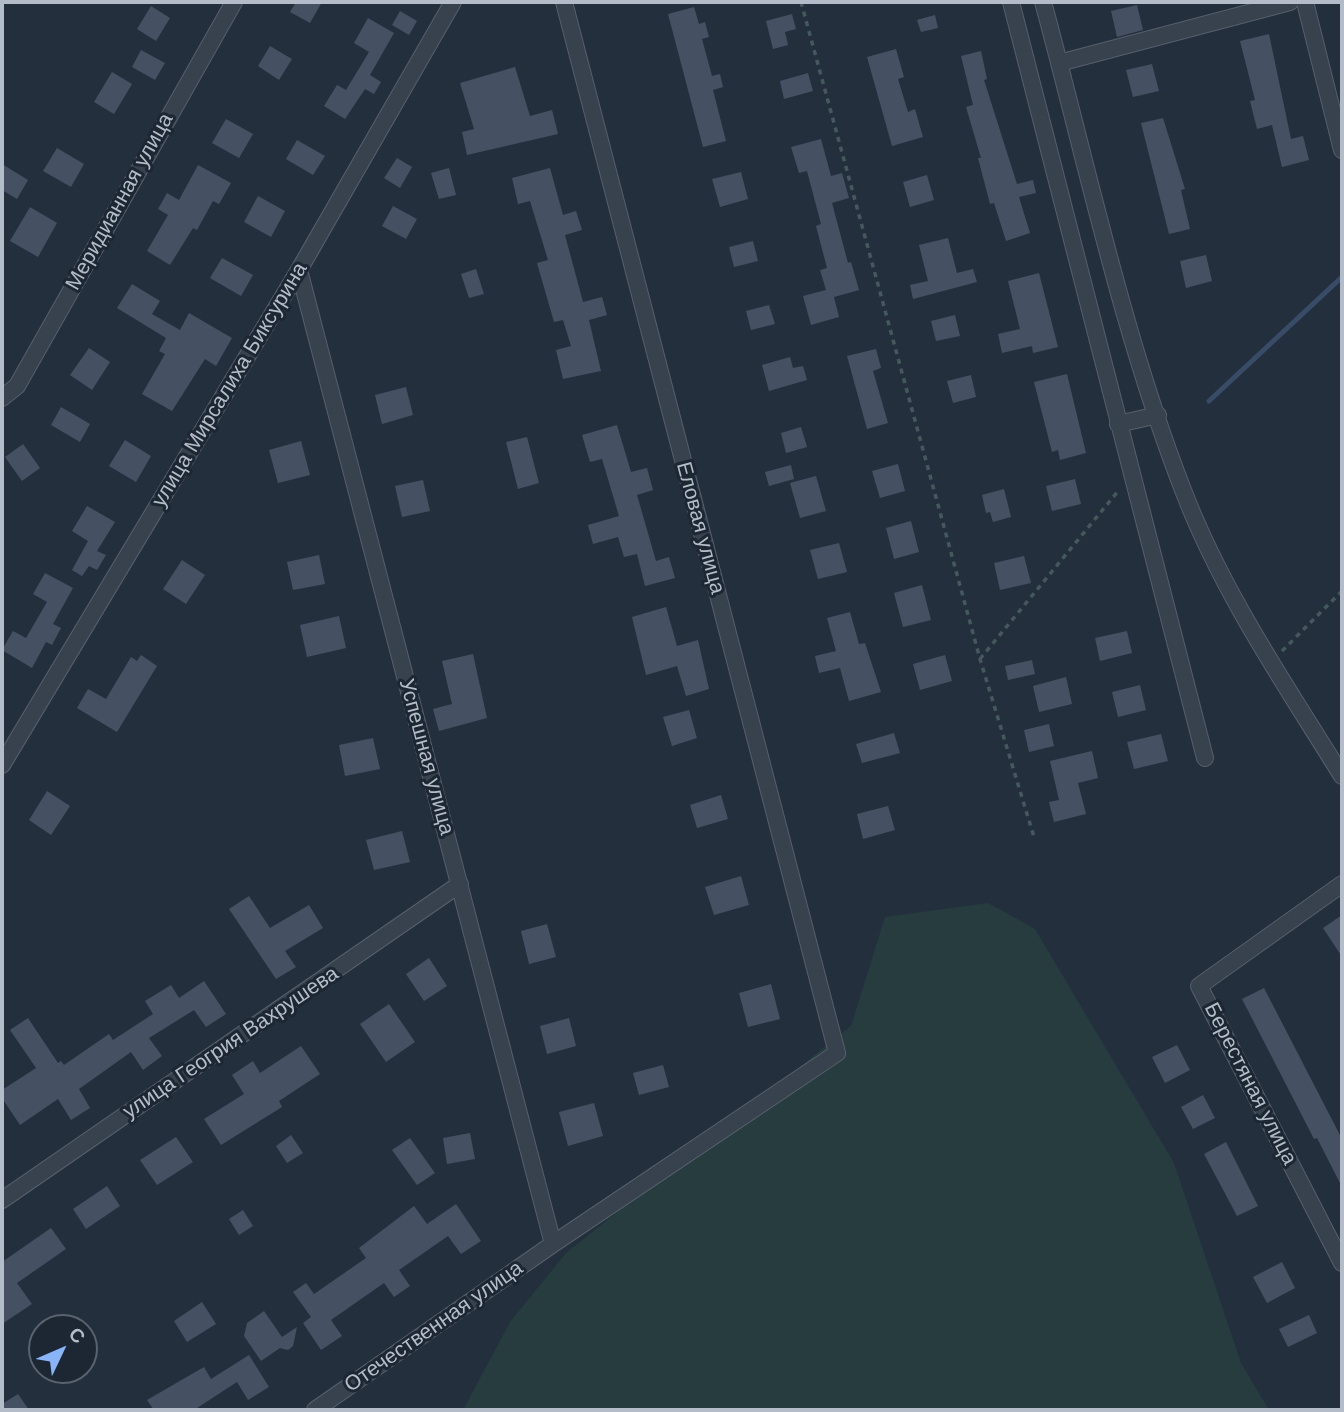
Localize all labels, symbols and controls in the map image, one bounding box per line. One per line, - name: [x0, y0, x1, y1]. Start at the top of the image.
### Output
- street label: Меридианная улица: [61, 109, 179, 295]
- street label: улица Мирсалиха Биксурина: [147, 258, 313, 512]
- street label: Еловая улица: [670, 459, 730, 597]
- street label: Успешная улица: [393, 676, 459, 838]
- street label: улица Геогрия Вахрушева: [118, 961, 344, 1125]
- street label: Берестяная улица: [1198, 999, 1302, 1169]
- street label: Отечественная улица: [340, 1256, 528, 1398]
- north arrow: [28, 1314, 98, 1384]
- text: С: [65, 1323, 89, 1348]

